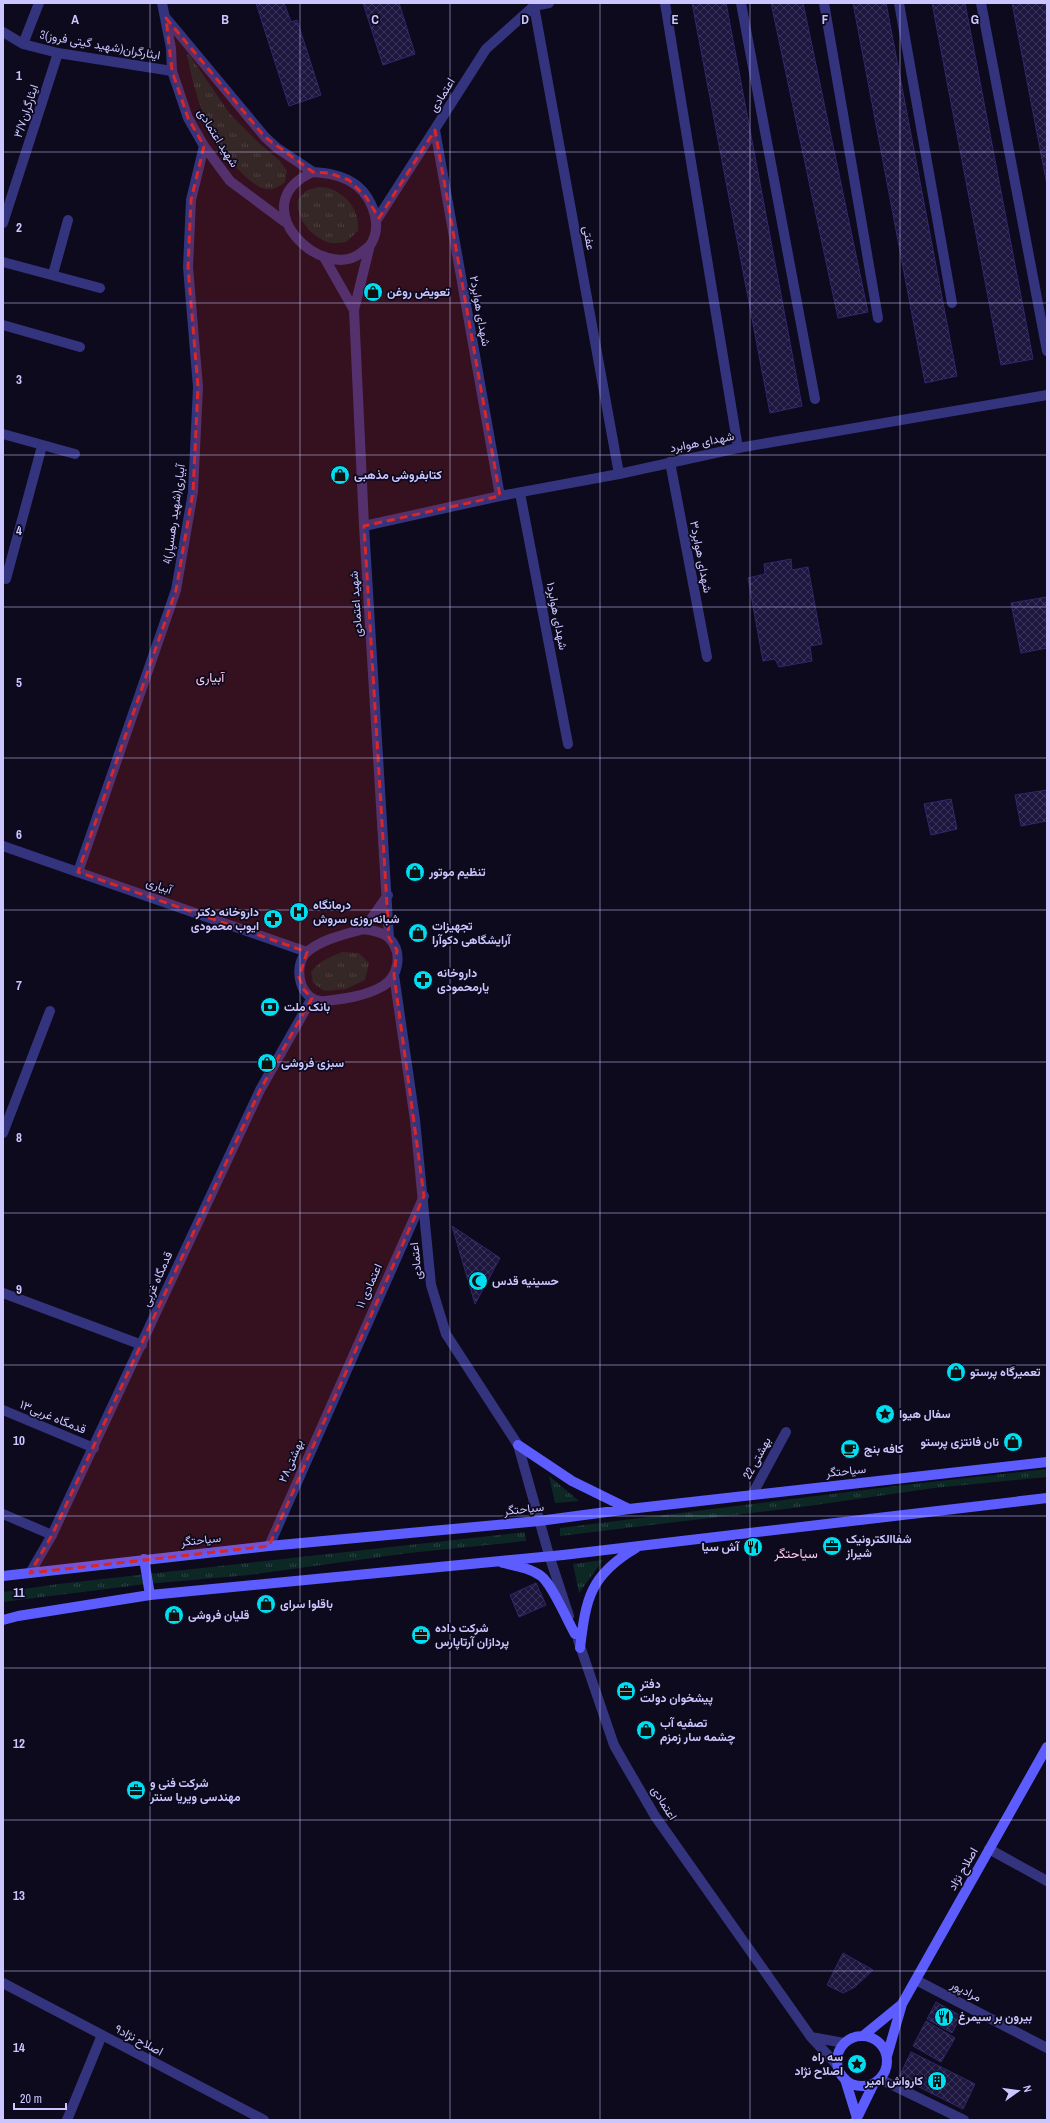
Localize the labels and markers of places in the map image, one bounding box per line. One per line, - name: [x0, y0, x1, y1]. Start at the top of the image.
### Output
- shop icon: تعویض روغن: [362, 281, 384, 303]
- place label: تعویض روغن: [387, 284, 450, 300]
- shop icon: کتابفروشی مذهبی: [329, 464, 351, 486]
- place label: کتابفروشی مذهبی: [354, 467, 443, 483]
- shop icon: تنظیم موتور: [404, 861, 426, 883]
- place label: تنظیم موتور: [428, 864, 486, 880]
- place label: درمانگاه شبانه‌روزی سروش: [313, 897, 400, 927]
- hospital icon: درمانگاه شبانه‌روزی سروش: [288, 901, 310, 923]
- place label: داروخانه دکتر ایوب محمودی: [191, 904, 259, 934]
- pharmacy icon: داروخانه دکتر ایوب محمودی: [262, 908, 284, 930]
- place label: تجهیزات آرایشگاهی دکوآرا: [432, 918, 512, 948]
- shop icon: تجهیزات آرایشگاهی دکوآرا: [407, 922, 429, 944]
- place label: داروخانه یارمحمودی: [437, 965, 489, 995]
- pharmacy icon: داروخانه یارمحمودی: [412, 969, 434, 991]
- bank icon: بانک ملت: [259, 996, 281, 1018]
- place label: بانک ملت: [284, 999, 331, 1015]
- shop icon: سبزی فروشی: [256, 1052, 278, 1074]
- place label: سبزی فروشی: [281, 1055, 345, 1071]
- mosque icon: حسینیه قدس: [467, 1270, 489, 1292]
- place label: حسینیه قدس: [492, 1273, 559, 1289]
- shop icon: تعمیرگاه پرستو: [945, 1361, 967, 1383]
- place label: تعمیرگاه پرستو: [970, 1364, 1041, 1380]
- place icon: سفال هیوا: [874, 1403, 896, 1425]
- place label: سفال هیوا: [899, 1406, 951, 1422]
- shop icon: نان فانتزی پرستو: [1002, 1431, 1024, 1453]
- place label: نان فانتزی پرستو: [920, 1434, 999, 1450]
- cafe icon: کافه بنج: [839, 1438, 861, 1460]
- place label: کافه بنج: [864, 1441, 904, 1457]
- place label: شفاالکترونیک شیراز: [845, 1531, 912, 1561]
- office icon: شفاالکترونیک شیراز: [821, 1535, 843, 1557]
- restaurant icon: آش سیا: [742, 1536, 764, 1558]
- place label: آش سیا: [702, 1539, 740, 1555]
- shop icon: باقلوا سرای: [255, 1593, 277, 1615]
- place label: باقلوا سرای: [280, 1596, 333, 1612]
- shop icon: قلیان فروشی: [163, 1604, 185, 1626]
- place label: قلیان فروشی: [188, 1607, 250, 1623]
- place label: شرکت داده پردازان آرتاپارس: [435, 1620, 509, 1650]
- office icon: شرکت داده پردازان آرتاپارس: [410, 1624, 432, 1646]
- place label: دفتر پیشخوان دولت: [639, 1676, 713, 1706]
- office icon: دفتر پیشخوان دولت: [615, 1680, 637, 1702]
- place label: تصفیه آب چشمه سار زمزم: [660, 1715, 735, 1745]
- shop icon: تصفیه آب چشمه سار زمزم: [635, 1719, 657, 1741]
- place label: شرکت فنی و مهندسی ویریا سنتر: [149, 1775, 241, 1805]
- office icon: شرکت فنی و مهندسی ویریا سنتر: [125, 1779, 147, 1801]
- restaurant icon: بیرون بر سیمرغ: [933, 2006, 955, 2028]
- place label: بیرون بر سیمرغ: [958, 2009, 1032, 2025]
- place label: سه راه اصلاح نژاد: [794, 2049, 843, 2079]
- place icon: سه راه اصلاح نژاد: [846, 2053, 868, 2075]
- building icon: کارواش امیر: [926, 2070, 948, 2092]
- place label: کارواش امیر: [864, 2073, 924, 2089]

